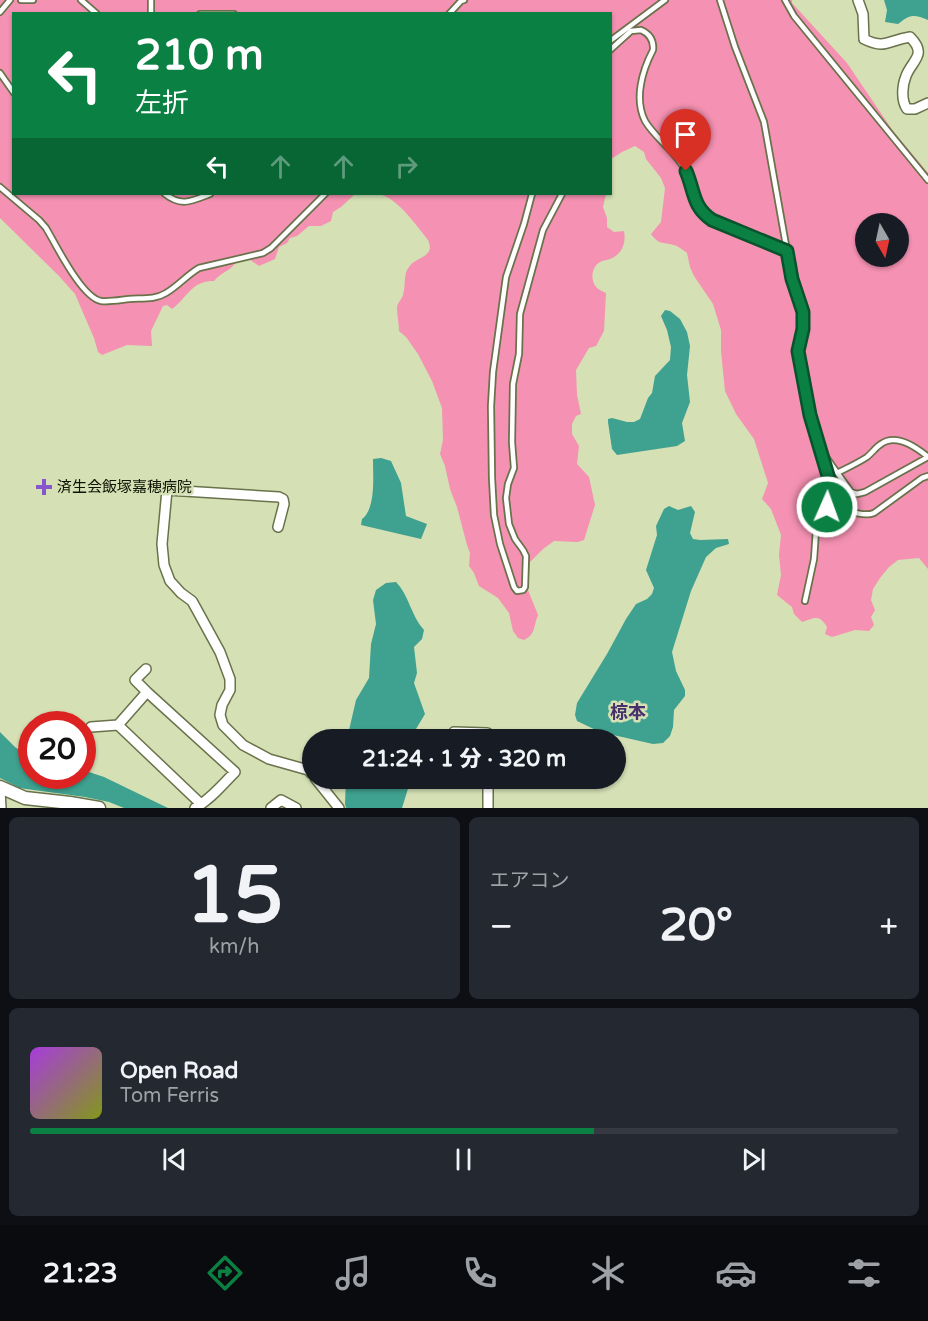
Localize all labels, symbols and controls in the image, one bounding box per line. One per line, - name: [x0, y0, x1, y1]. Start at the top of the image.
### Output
- text: 210 m: [135, 30, 264, 81]
- icon: left: [36, 36, 114, 114]
- text: 左折: [135, 87, 189, 120]
- pin: [660, 109, 711, 171]
- icon: arrive: [669, 118, 702, 151]
- icon: left: [201, 150, 234, 183]
- icon: ahead: [264, 150, 297, 183]
- icon: ahead: [327, 150, 360, 183]
- icon: right: [390, 150, 423, 183]
- north arrow: [855, 213, 909, 267]
- map controls: [855, 213, 909, 267]
- position arrow: [795, 475, 859, 539]
- marker: 済生会飯塚嘉穂病院: [35, 478, 53, 496]
- place label: 済生会飯塚嘉穂病院: [57, 478, 192, 496]
- district label: 椋本: [610, 701, 646, 723]
- speed limit sign: 20: [18, 711, 96, 789]
- text: 21:24 · 1 分 · 320 m: [362, 746, 566, 772]
- text: 15: [185, 849, 283, 943]
- text: エアコン: [490, 869, 570, 893]
- text: 20°: [659, 899, 733, 953]
- text: −: [490, 907, 513, 946]
- text: +: [879, 907, 898, 946]
- text: km/h: [209, 935, 259, 959]
- text: Open Road: [120, 1058, 238, 1084]
- text: Tom Ferris: [120, 1084, 219, 1108]
- icon: previous: [158, 1143, 191, 1176]
- icon: pause: [447, 1143, 480, 1176]
- icon: next: [737, 1143, 770, 1176]
- icon: directions: [204, 1252, 246, 1294]
- icon: music: [332, 1252, 374, 1294]
- icon: phone: [459, 1252, 501, 1294]
- icon: climate: [587, 1252, 629, 1294]
- icon: car: [715, 1252, 757, 1294]
- icon: filters: [843, 1252, 885, 1294]
- text: 21:23: [43, 1257, 118, 1290]

